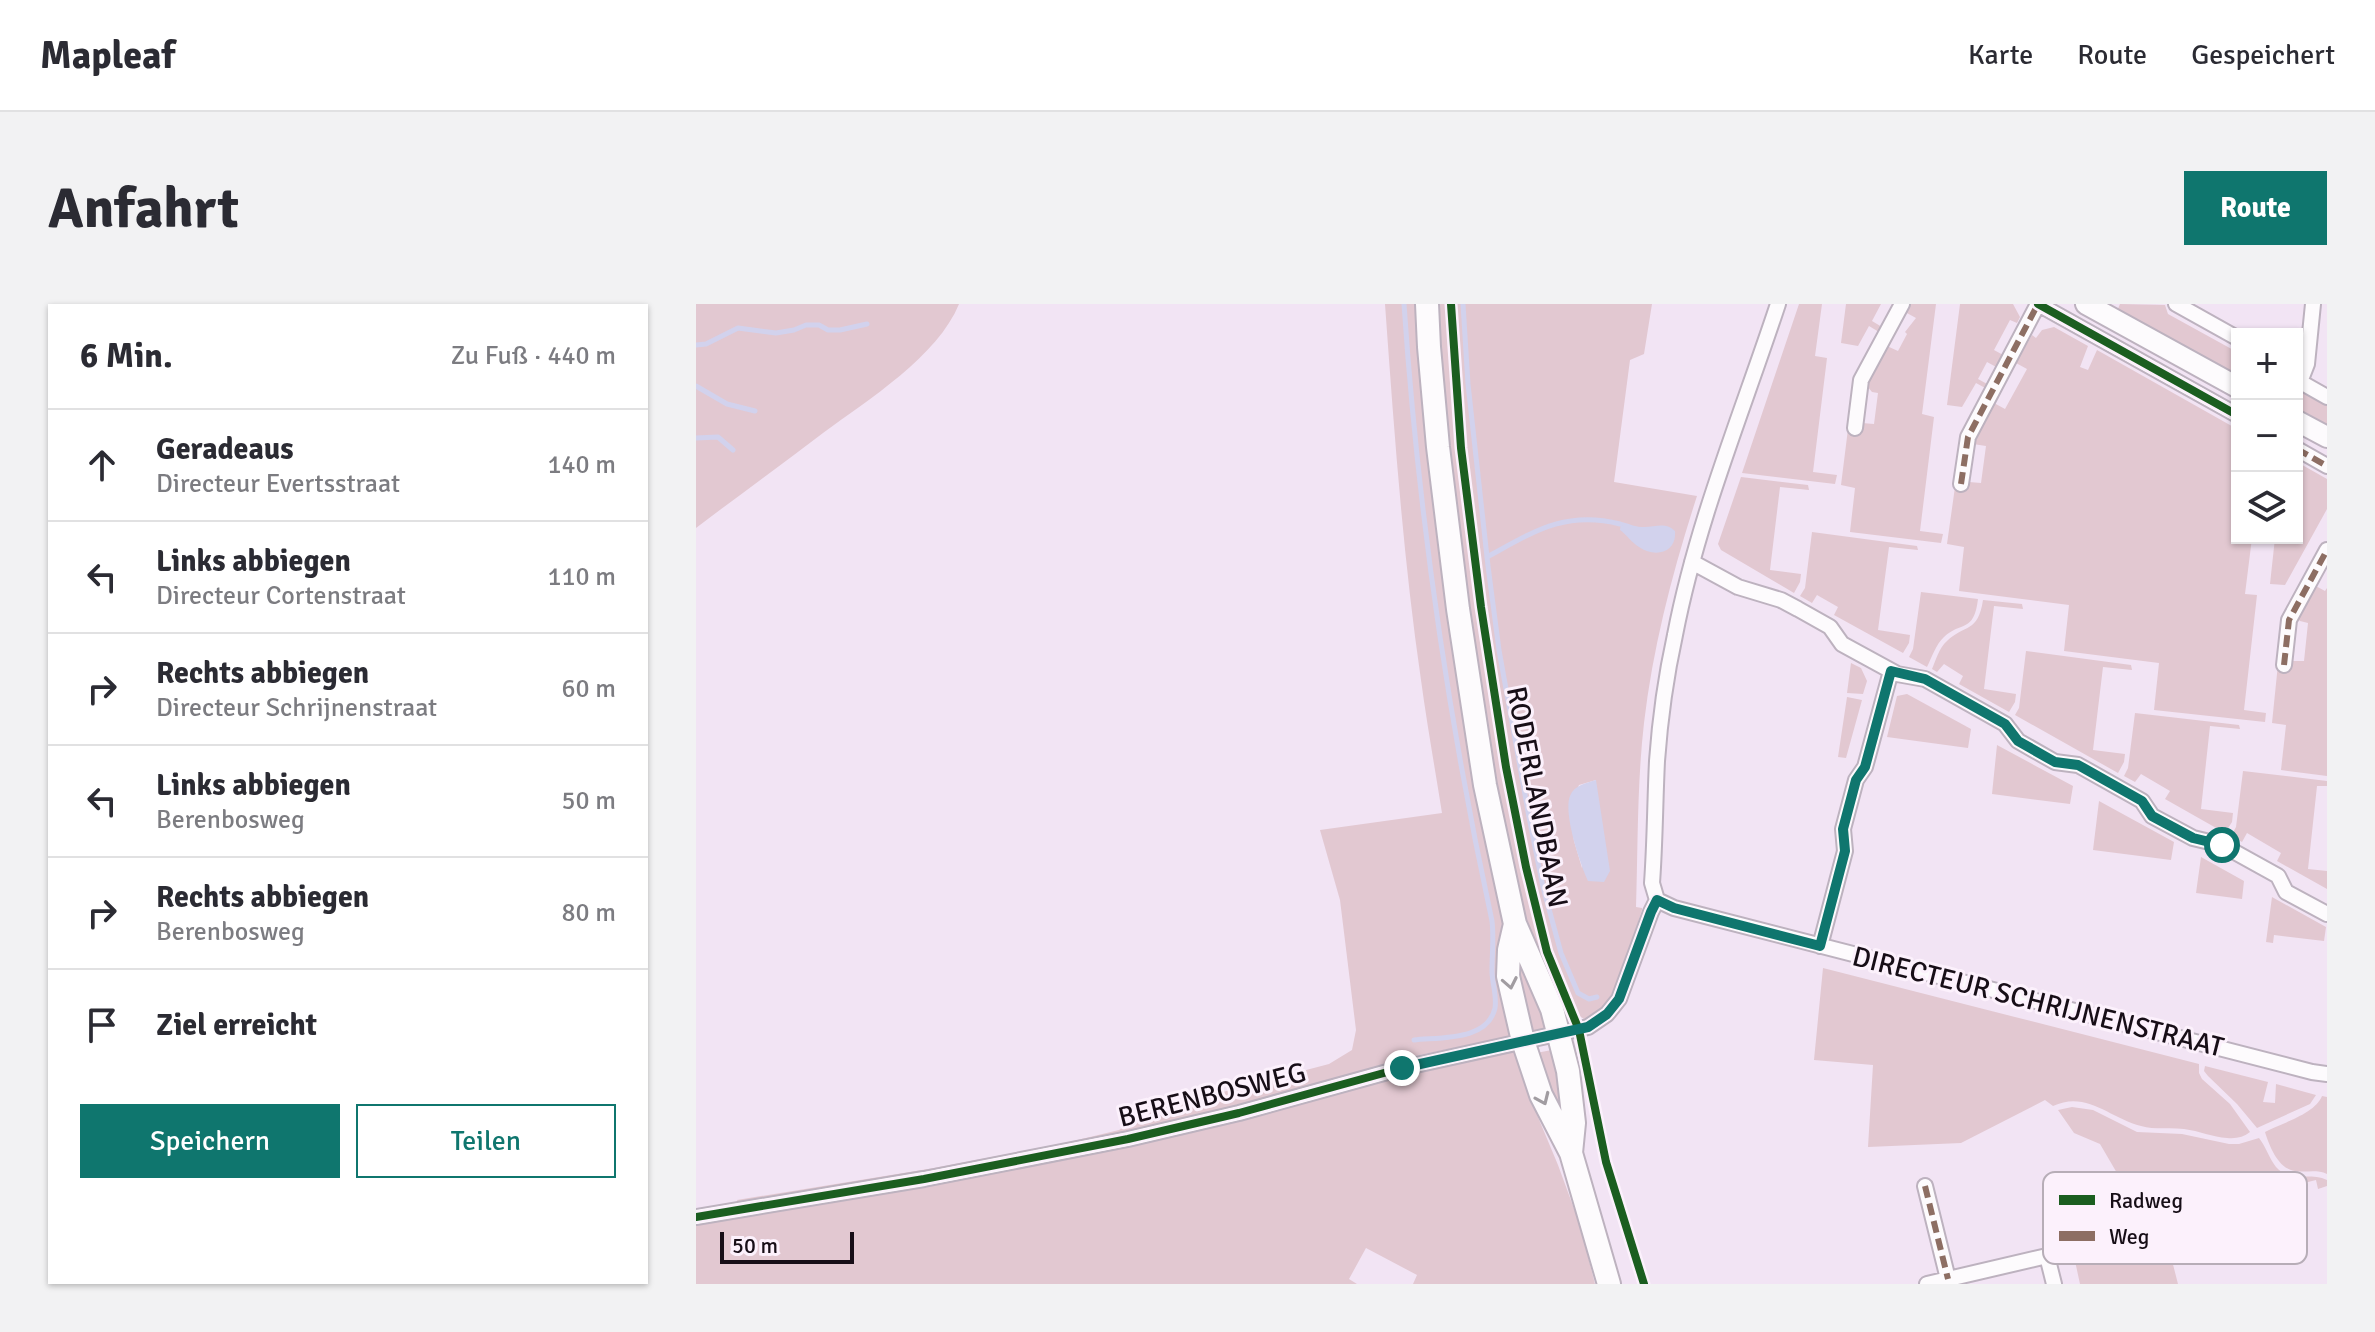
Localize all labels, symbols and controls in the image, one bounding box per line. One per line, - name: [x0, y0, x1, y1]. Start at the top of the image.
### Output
- text: Mapleaf: [40, 32, 175, 79]
- text: Karte: [1968, 38, 2033, 72]
- text: Route: [2077, 38, 2147, 72]
- text: Gespeichert: [2191, 38, 2335, 72]
- button: Route: [2184, 171, 2327, 245]
- text: Anfahrt: [48, 174, 239, 243]
- map controls: [2231, 328, 2303, 544]
- button: +: [2231, 328, 2303, 400]
- text: 6 Min.: [80, 335, 173, 377]
- text: Zu Fuß · 440 m: [451, 340, 616, 372]
- button: −: [2231, 400, 2303, 472]
- text: Geradeaus: [156, 431, 294, 468]
- icon: ahead: [80, 443, 124, 487]
- text: 140 m: [547, 449, 616, 481]
- text: Directeur Evertsstraat: [156, 468, 400, 500]
- button: layers: [2231, 472, 2303, 544]
- text: Links abbiegen: [156, 543, 351, 580]
- icon: left: [80, 555, 124, 599]
- text: 110 m: [547, 561, 616, 593]
- text: Directeur Cortenstraat: [156, 580, 406, 612]
- text: Rechts abbiegen: [156, 655, 369, 692]
- icon: right: [80, 667, 124, 711]
- text: 60 m: [561, 673, 616, 705]
- street label: RODERLANDBAAN: [1499, 684, 1575, 910]
- text: Directeur Schrijnenstraat: [156, 692, 437, 724]
- text: Links abbiegen: [156, 767, 351, 804]
- icon: left: [80, 779, 124, 823]
- text: 50 m: [561, 785, 616, 817]
- text: Berenbosweg: [156, 804, 305, 836]
- route start: [2204, 827, 2240, 863]
- text: Rechts abbiegen: [156, 879, 369, 916]
- icon: right: [80, 891, 124, 935]
- text: 80 m: [561, 897, 616, 929]
- text: Berenbosweg: [156, 916, 305, 948]
- street label: DIRECTEUR SCHRIJNENSTRAAT: [1849, 939, 2227, 1065]
- one-way arrow: [1501, 976, 1518, 989]
- icon: arrive: [80, 1003, 124, 1047]
- text: Ziel erreicht: [156, 1007, 317, 1044]
- route end: [1384, 1050, 1420, 1086]
- street label: BERENBOSWEG: [1115, 1055, 1309, 1135]
- one-way arrow: [1533, 1091, 1549, 1105]
- button: Speichern: [80, 1104, 340, 1178]
- button: Teilen: [356, 1104, 616, 1178]
- legend: [2043, 1172, 2307, 1264]
- text: Radweg: [2109, 1187, 2183, 1214]
- text: Weg: [2109, 1223, 2149, 1250]
- scale bar: [720, 1228, 854, 1264]
- text: 50 m: [732, 1232, 778, 1259]

